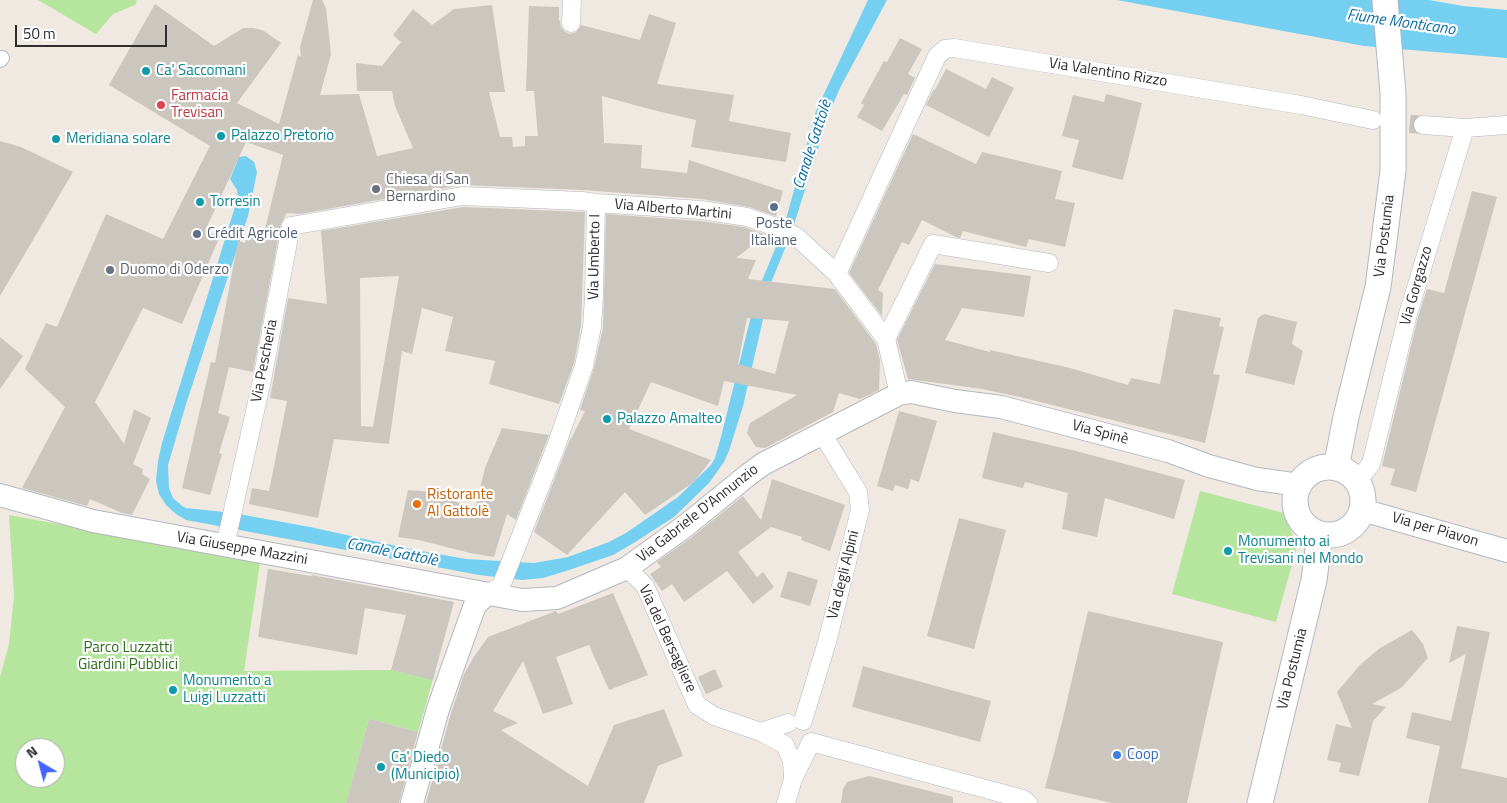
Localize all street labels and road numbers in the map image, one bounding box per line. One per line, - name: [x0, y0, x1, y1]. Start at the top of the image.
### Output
- street label: Via Valentino Rizzo: [1048, 55, 1168, 91]
- street label: Via Postumia: [1371, 194, 1399, 278]
- street label: Via Alberto Martini: [614, 196, 732, 224]
- street label: Via Umberto I: [585, 214, 605, 300]
- street label: Via Gorgazzo: [1397, 244, 1437, 328]
- street label: Via Pescheria: [248, 318, 282, 404]
- street label: Via Spinè: [1070, 417, 1130, 449]
- street label: Via Gabriele D'Annunzio: [634, 461, 762, 567]
- street label: Via per Piavon: [1390, 509, 1480, 551]
- street label: Via Giuseppe Mazzini: [175, 529, 309, 569]
- street label: Via degli Alpini: [824, 529, 864, 621]
- street label: Via del Bersagliere: [634, 583, 700, 695]
- street label: Via Postumia: [1274, 626, 1312, 712]

